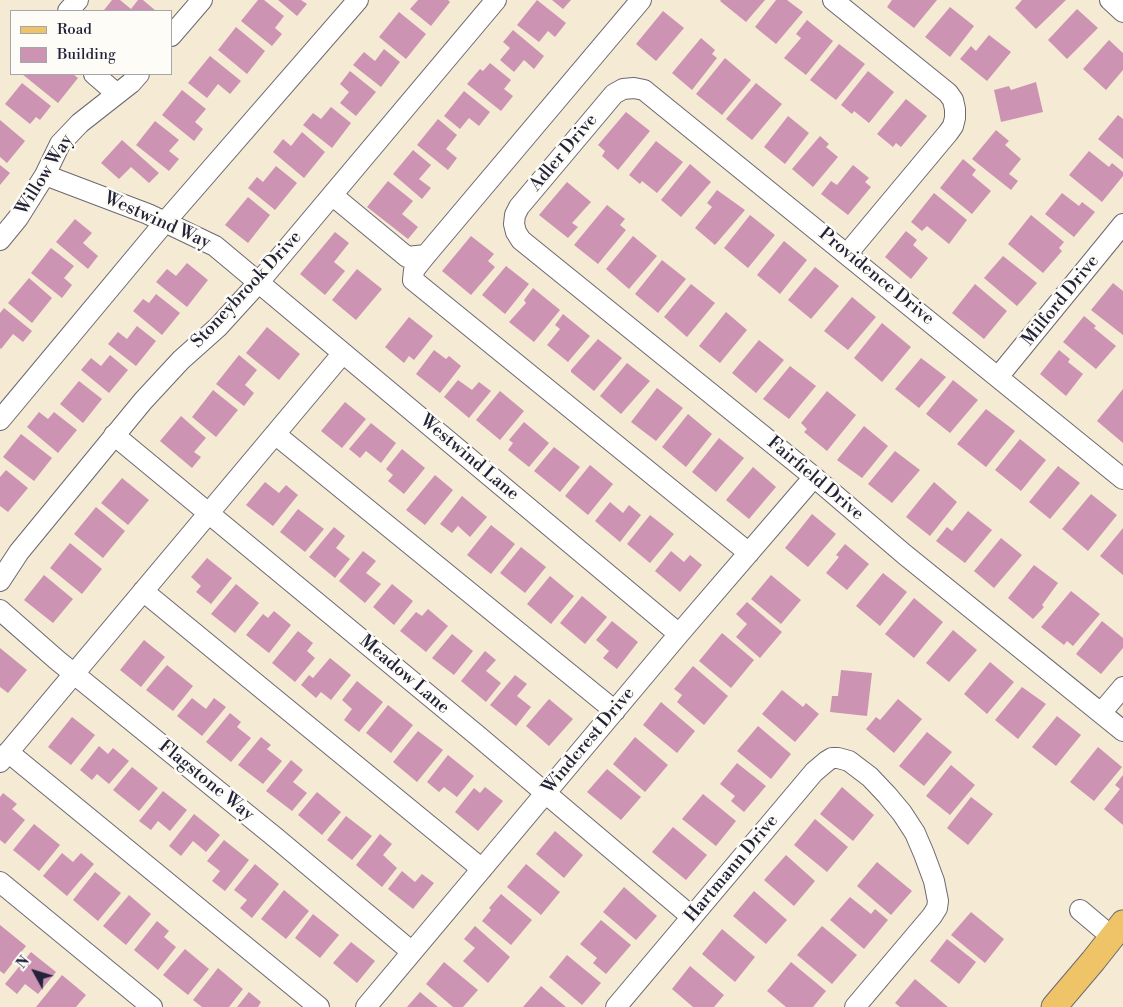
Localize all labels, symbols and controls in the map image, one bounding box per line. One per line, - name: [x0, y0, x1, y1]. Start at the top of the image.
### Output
- legend: [10, 10, 172, 75]
- text: Road: [57, 20, 92, 39]
- text: Building: [57, 45, 116, 64]
- street label: Adler Drive: [526, 110, 602, 196]
- street label: Willow Way: [12, 131, 78, 219]
- street label: Westwind Way: [100, 188, 214, 254]
- street label: Providence Drive: [814, 224, 938, 330]
- street label: Stoneybrook Drive: [187, 227, 307, 353]
- street label: Milford Drive: [1018, 251, 1104, 351]
- street label: Westwind Lane: [415, 410, 523, 506]
- street label: Fairfield Drive: [762, 432, 868, 526]
- street label: Meadow Lane: [355, 631, 453, 719]
- street label: Windcrest Drive: [538, 683, 640, 799]
- street label: Flagstone Way: [154, 736, 258, 826]
- street label: Hartmann Drive: [681, 811, 783, 927]
- north arrow: [10, 947, 60, 997]
- text: N: [13, 953, 34, 973]

